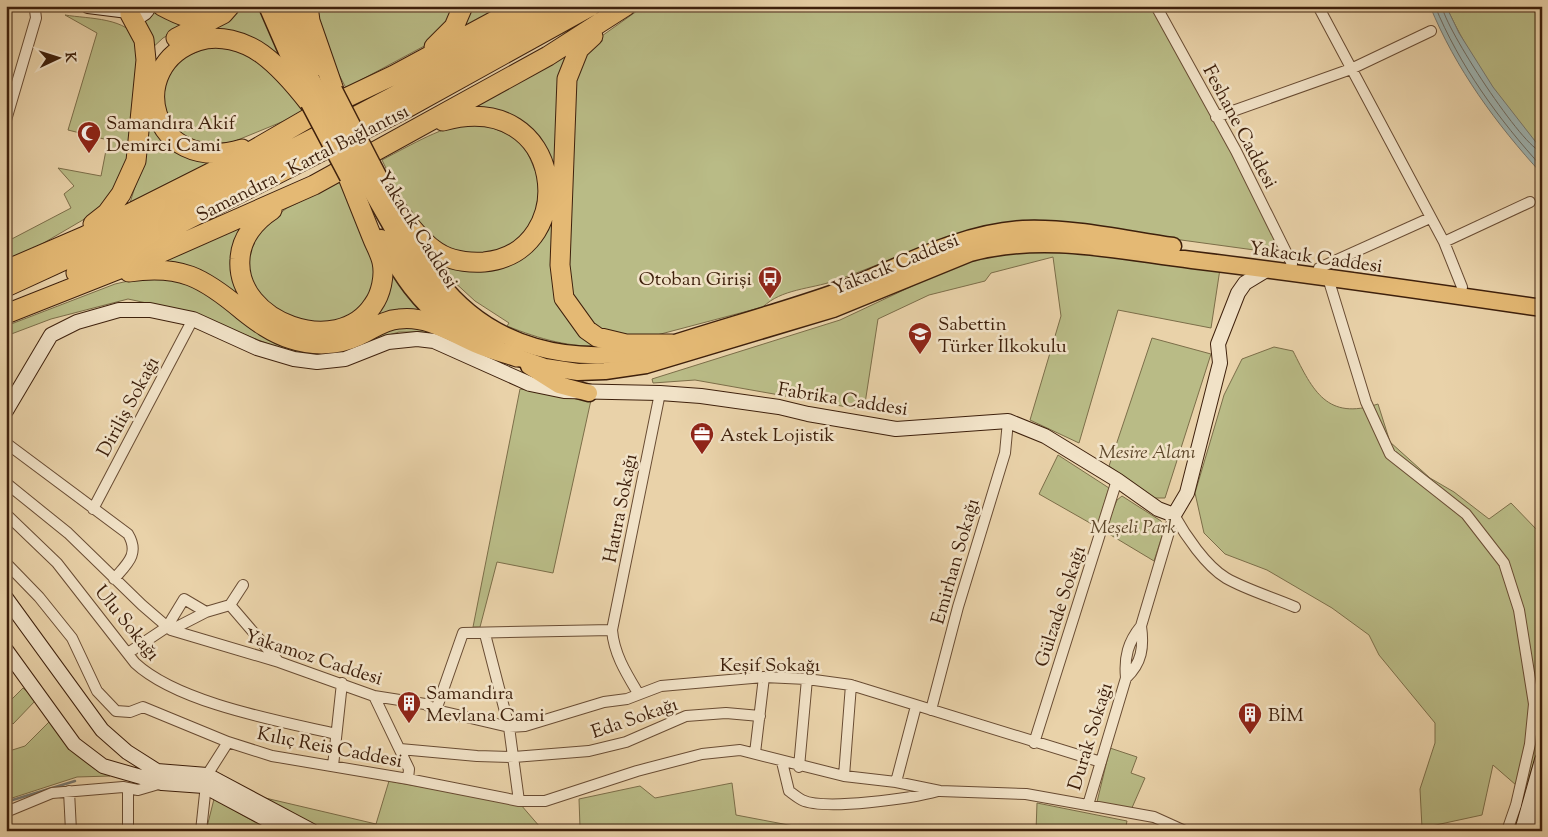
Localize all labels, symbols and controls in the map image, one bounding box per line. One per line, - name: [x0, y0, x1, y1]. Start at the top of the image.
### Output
- north arrow: [32, 32, 82, 82]
- text: K: [59, 51, 79, 64]
- street label: Feshane Caddesi: [1195, 60, 1283, 194]
- street label: Samandıra - Kartal Bağlantısı: [192, 99, 414, 230]
- place label: Samandıra Akif Demirci Cami: [106, 111, 237, 160]
- mosque icon: Samandıra Akif Demirci Cami: [76, 120, 102, 154]
- street label: Yakacık Caddesi: [370, 166, 464, 295]
- street label: Yakacık Caddesi: [828, 228, 963, 303]
- street label: Yakacık Caddesi: [1247, 236, 1384, 281]
- bus stop icon: Otoban Girişi: [757, 265, 783, 299]
- place label: Otoban Girişi: [638, 267, 752, 294]
- place label: Sabettin Türker İlkokulu: [938, 312, 1067, 361]
- school or university icon: Sabettin Türker İlkokulu: [907, 321, 933, 355]
- street label: Diriliş Sokağı: [91, 352, 167, 462]
- street label: Fabrika Caddesi: [776, 377, 910, 424]
- office icon: Astek Lojistik: [689, 421, 715, 455]
- place label: Astek Lojistik: [720, 423, 835, 450]
- park label: Mesire Alanı: [1098, 440, 1196, 467]
- street label: Hatıra Sokağı: [598, 452, 645, 565]
- street label: Emirhan Sokağı: [926, 496, 987, 628]
- park label: Meşeli Park: [1090, 515, 1176, 542]
- street label: Gülzade Sokağı: [1029, 543, 1094, 671]
- street label: Ulu Sokağı: [87, 580, 165, 667]
- street label: Yakamoz Caddesi: [241, 623, 386, 693]
- street label: Keşif Sokağı: [720, 653, 820, 680]
- street label: Durak Sokağı: [1062, 680, 1121, 794]
- place label: Samandıra Mevlana Cami: [426, 681, 545, 730]
- building icon: Samandıra Mevlana Cami: [396, 690, 422, 724]
- street label: Eda Sokağı: [588, 692, 682, 747]
- building icon: BİM: [1237, 701, 1263, 735]
- place label: BİM: [1268, 703, 1304, 730]
- street label: Kılıç Reis Caddesi: [255, 721, 405, 776]

